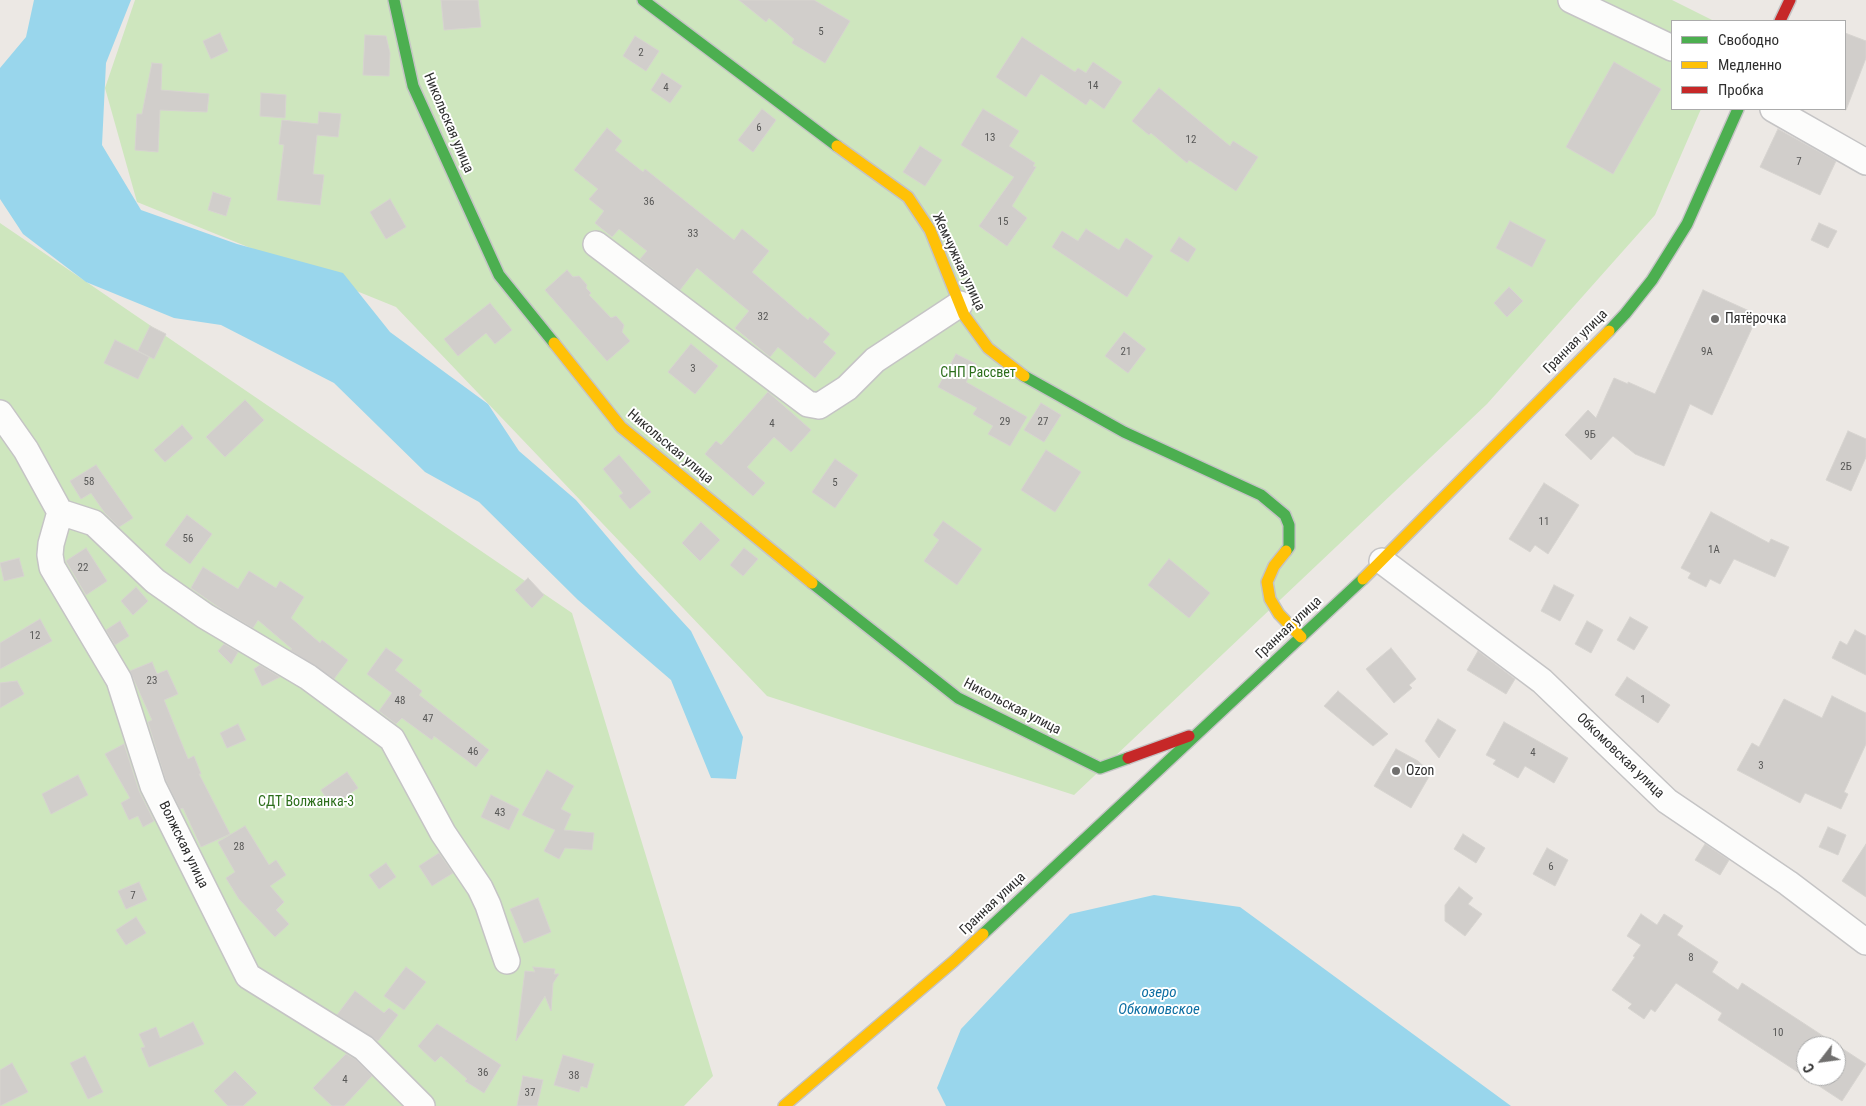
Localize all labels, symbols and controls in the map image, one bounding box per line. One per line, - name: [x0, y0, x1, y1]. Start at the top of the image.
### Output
- legend: [1671, 20, 1846, 110]
- house number: 5: [818, 25, 824, 39]
- text: Свободно: [1718, 31, 1779, 49]
- house number: 2: [638, 46, 644, 60]
- text: Медленно: [1718, 56, 1782, 74]
- street label: Никольская улица: [419, 71, 477, 175]
- house number: 14: [1088, 79, 1098, 93]
- house number: 4: [663, 81, 669, 95]
- text: Пробка: [1718, 81, 1764, 99]
- house number: 6: [756, 121, 762, 135]
- house number: 13: [985, 131, 995, 145]
- house number: 12: [1186, 133, 1196, 147]
- house number: 7: [1796, 155, 1802, 169]
- house number: 36: [644, 195, 654, 209]
- street label: Жемчужная улица: [928, 210, 988, 314]
- house number: 15: [998, 215, 1008, 229]
- house number: 33: [688, 227, 698, 241]
- street label: Гранная улица: [1540, 306, 1612, 378]
- house number: 32: [758, 310, 768, 324]
- place label: Пятёрочка: [1725, 311, 1786, 327]
- marker: Пятёрочка: [1709, 313, 1721, 325]
- house number: 21: [1121, 345, 1131, 359]
- house number: 9А: [1701, 345, 1713, 359]
- house number: 3: [690, 362, 696, 376]
- park label: СНП Рассвет: [940, 365, 1016, 381]
- street label: Никольская улица: [624, 406, 716, 488]
- house number: 29: [1000, 415, 1010, 429]
- house number: 27: [1038, 415, 1048, 429]
- house number: 4: [769, 417, 775, 431]
- house number: 9Б: [1584, 428, 1596, 442]
- house number: 2Б: [1840, 460, 1852, 474]
- house number: 58: [84, 475, 94, 489]
- house number: 5: [832, 476, 838, 490]
- house number: 11: [1539, 515, 1549, 529]
- house number: 56: [183, 532, 193, 546]
- house number: 1А: [1708, 543, 1720, 557]
- house number: 22: [78, 561, 88, 575]
- street label: Гранная улица: [1253, 593, 1325, 663]
- house number: 12: [30, 629, 40, 643]
- house number: 23: [147, 674, 157, 688]
- street label: Никольская улица: [961, 675, 1063, 739]
- house number: 1: [1640, 693, 1646, 707]
- house number: 48: [395, 694, 405, 708]
- street label: Обкомовская улица: [1573, 710, 1667, 802]
- house number: 47: [423, 712, 433, 726]
- house number: 46: [468, 745, 478, 759]
- house number: 4: [1530, 746, 1536, 760]
- house number: 3: [1758, 759, 1764, 773]
- place label: Ozon: [1406, 763, 1434, 779]
- marker: Ozon: [1390, 765, 1402, 777]
- park label: СДТ Волжанка-3: [258, 794, 354, 810]
- street label: Волжская улица: [155, 799, 211, 891]
- house number: 43: [495, 806, 505, 820]
- house number: 28: [234, 840, 244, 854]
- house number: 6: [1548, 860, 1554, 874]
- street label: Гранная улица: [957, 869, 1029, 939]
- house number: 7: [130, 889, 136, 903]
- house number: 8: [1688, 951, 1694, 965]
- water label: озеро Обкомовское: [1118, 984, 1200, 1019]
- house number: 10: [1773, 1026, 1783, 1040]
- north arrow: [1796, 1036, 1846, 1086]
- text: С: [1800, 1061, 1818, 1075]
- house number: 36: [478, 1066, 488, 1080]
- house number: 38: [569, 1069, 579, 1083]
- house number: 4: [342, 1073, 348, 1087]
- house number: 37: [525, 1086, 535, 1100]

